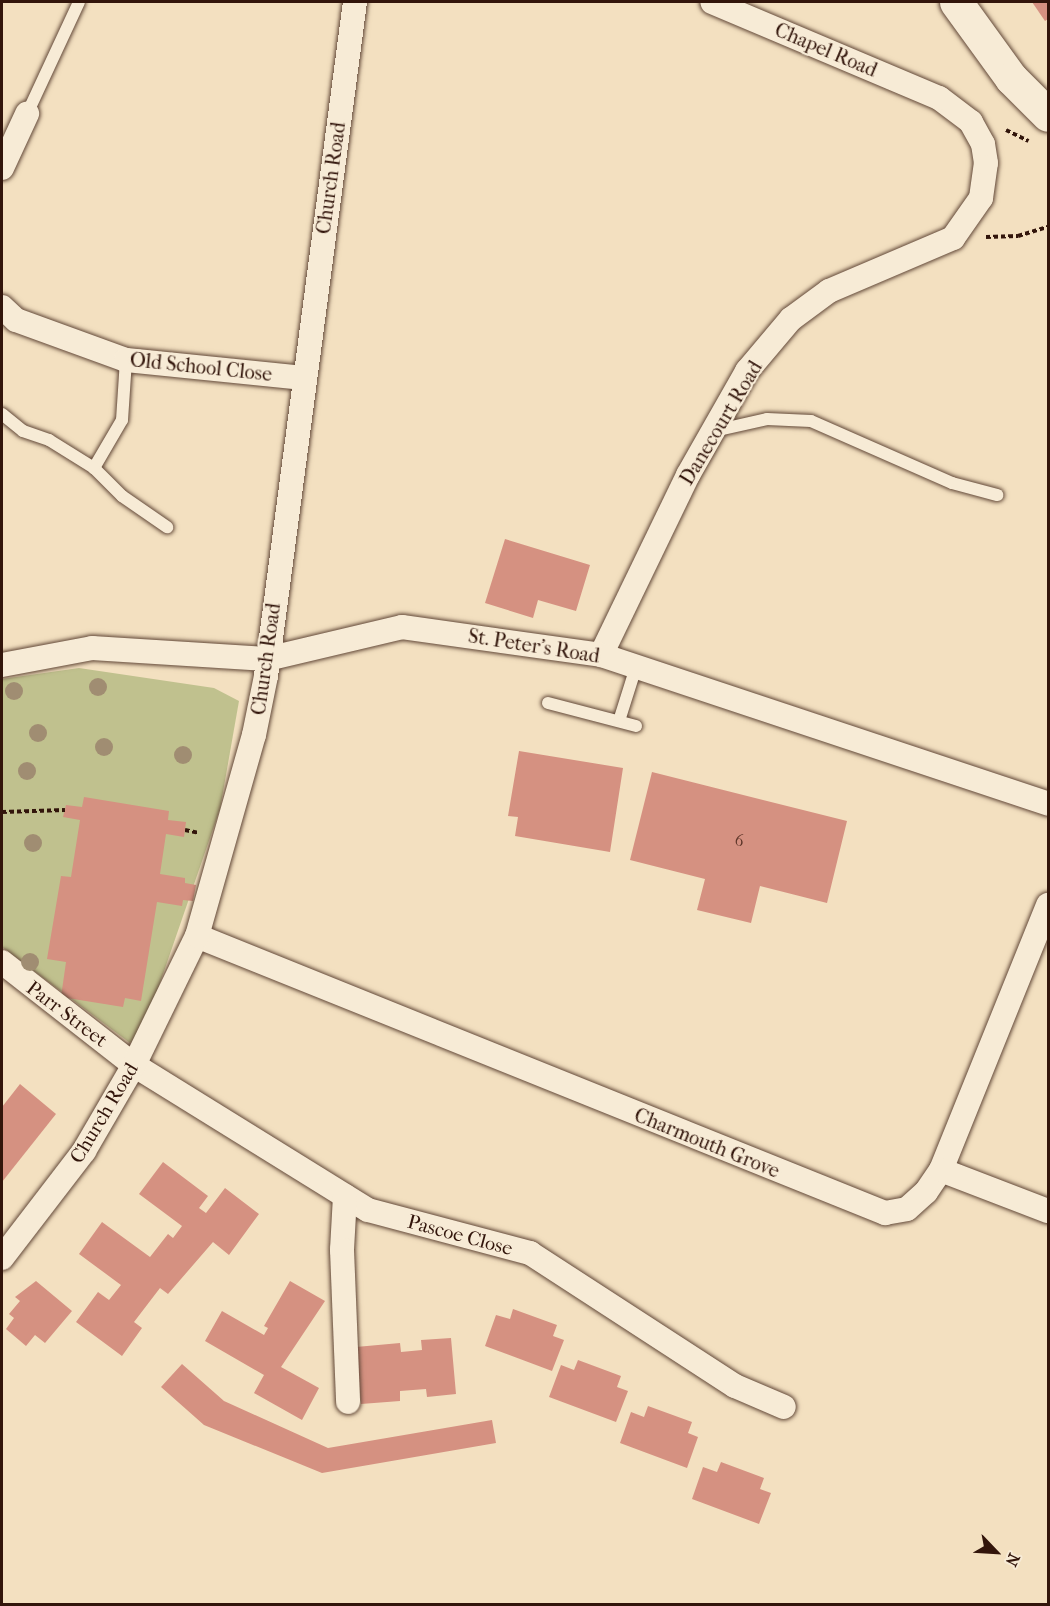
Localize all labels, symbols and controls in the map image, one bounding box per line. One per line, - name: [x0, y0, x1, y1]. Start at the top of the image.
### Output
- street label: Chapel Road: [771, 18, 881, 82]
- street label: Church Road: [311, 120, 351, 236]
- street label: Old School Close: [129, 348, 273, 386]
- street label: Danecourt Road: [675, 357, 767, 489]
- street label: Church Road: [246, 601, 286, 717]
- street label: St. Peter's Road: [466, 624, 602, 668]
- house number: 6: [735, 831, 743, 851]
- street label: Parr Street: [22, 976, 112, 1052]
- street label: Church Road: [65, 1058, 143, 1168]
- street label: Charmouth Grove: [631, 1103, 783, 1183]
- street label: Pascoe Close: [405, 1209, 515, 1261]
- north arrow: [966, 1522, 1026, 1582]
- text: N: [1002, 1550, 1024, 1569]

